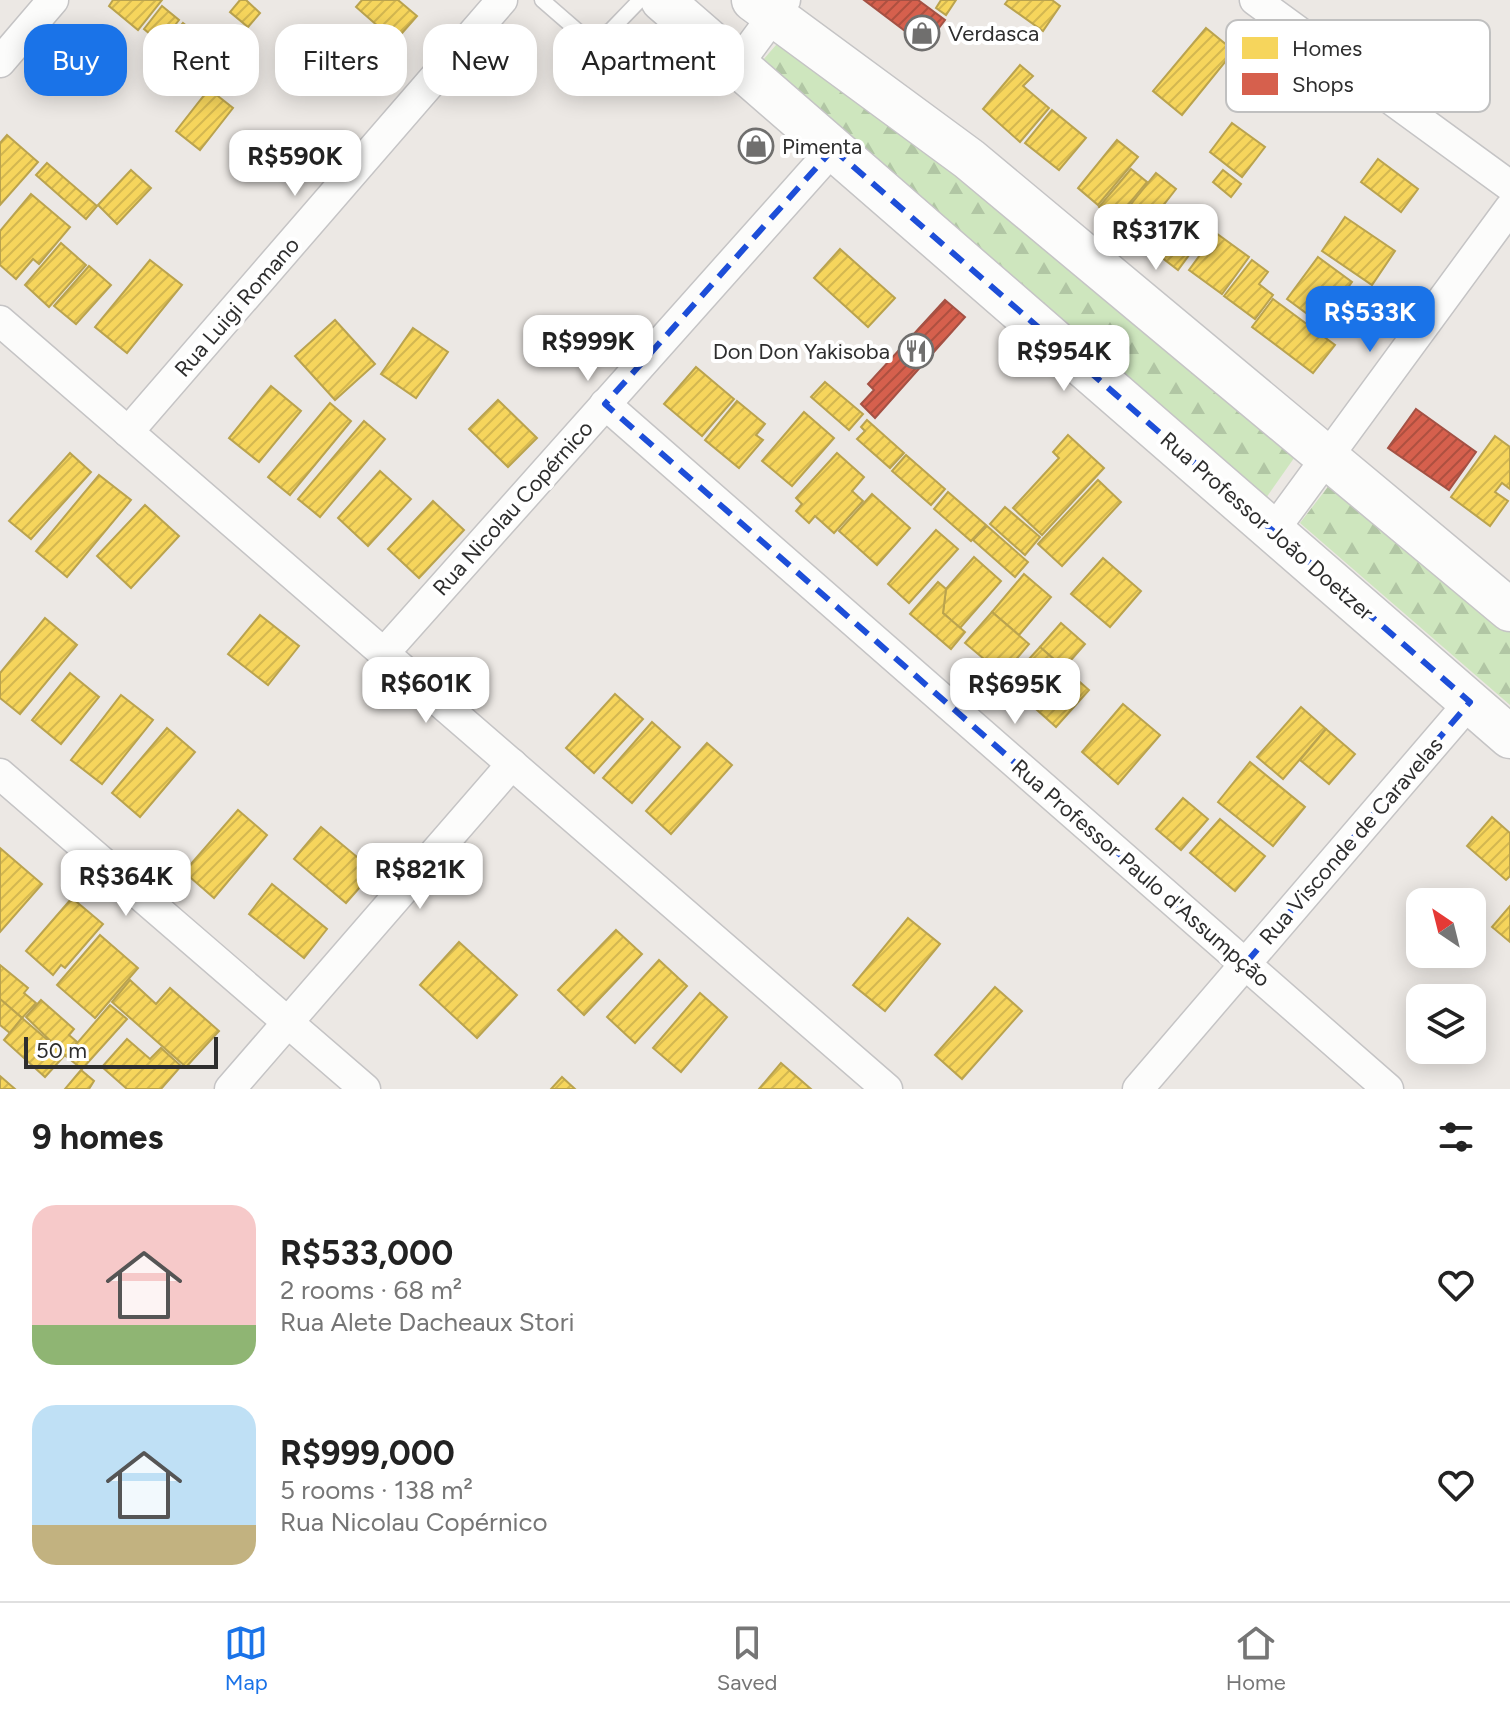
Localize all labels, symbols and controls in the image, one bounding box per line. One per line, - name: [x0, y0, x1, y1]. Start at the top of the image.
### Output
- shop icon: Verdasca: [903, 14, 941, 52]
- place label: Verdasca: [948, 20, 1039, 47]
- legend: [1226, 20, 1490, 112]
- chip: Buy: [24, 24, 127, 96]
- chip: Rent: [143, 24, 259, 96]
- chip: Filters: [275, 24, 407, 96]
- chip: New: [423, 24, 537, 96]
- chip: Apartment: [553, 24, 744, 96]
- text: Homes: [1292, 35, 1362, 62]
- text: Shops: [1292, 71, 1354, 98]
- shop icon: Pimenta: [737, 127, 775, 165]
- pin: R$590K: [230, 130, 360, 198]
- place label: Pimenta: [782, 133, 862, 160]
- text: R$590K: [247, 140, 343, 172]
- pin: R$317K: [1091, 204, 1221, 272]
- text: R$317K: [1112, 214, 1200, 246]
- street label: Rua Luigi Romano: [169, 232, 305, 382]
- pin: R$533K: [1305, 286, 1435, 354]
- text: R$533K: [1324, 296, 1416, 328]
- pin: R$999K: [523, 315, 653, 383]
- text: R$999K: [541, 325, 635, 357]
- pin: R$954K: [999, 325, 1129, 393]
- restaurant icon: Don Don Yakisoba: [897, 332, 935, 370]
- text: R$954K: [1016, 335, 1112, 367]
- place label: Don Don Yakisoba: [713, 338, 890, 365]
- street label: Rua Nicolau Copérnico: [427, 415, 599, 601]
- street label: Rua Professor João Doetzer: [1155, 426, 1380, 626]
- pin: R$601K: [361, 657, 491, 725]
- pin: R$695K: [950, 658, 1080, 726]
- text: R$601K: [380, 667, 472, 699]
- text: R$695K: [968, 668, 1062, 700]
- street label: Rua Visconde de Caravelas: [1254, 732, 1448, 950]
- street label: Rua Professor Paulo d'Assumpção: [1006, 753, 1276, 993]
- pin: R$821K: [355, 843, 485, 911]
- pin: R$364K: [61, 850, 191, 918]
- text: R$821K: [375, 853, 465, 885]
- text: R$364K: [79, 860, 173, 892]
- north arrow: [1406, 888, 1486, 968]
- map controls: [1406, 888, 1486, 1064]
- button: layers: [1406, 984, 1486, 1064]
- scale bar: [24, 1033, 218, 1069]
- text: 50 m: [36, 1037, 87, 1064]
- icon: filters: [1434, 1115, 1478, 1159]
- text: 9 homes: [32, 1117, 163, 1158]
- text: R$533,000: [280, 1233, 453, 1274]
- icon: home: [96, 1237, 192, 1333]
- icon: heart: [1434, 1263, 1478, 1307]
- text: 2 rooms · 68 m²: [280, 1274, 462, 1306]
- text: Rua Alete Dacheaux Stori: [280, 1306, 574, 1338]
- text: R$999,000: [280, 1433, 455, 1474]
- icon: home: [96, 1437, 192, 1533]
- icon: heart: [1434, 1463, 1478, 1507]
- text: 5 rooms · 138 m²: [280, 1474, 473, 1506]
- text: Rua Nicolau Copérnico: [280, 1506, 548, 1538]
- tab: Map: [224, 1621, 268, 1696]
- tab: Saved: [717, 1621, 777, 1696]
- tab: Home: [1226, 1621, 1286, 1696]

